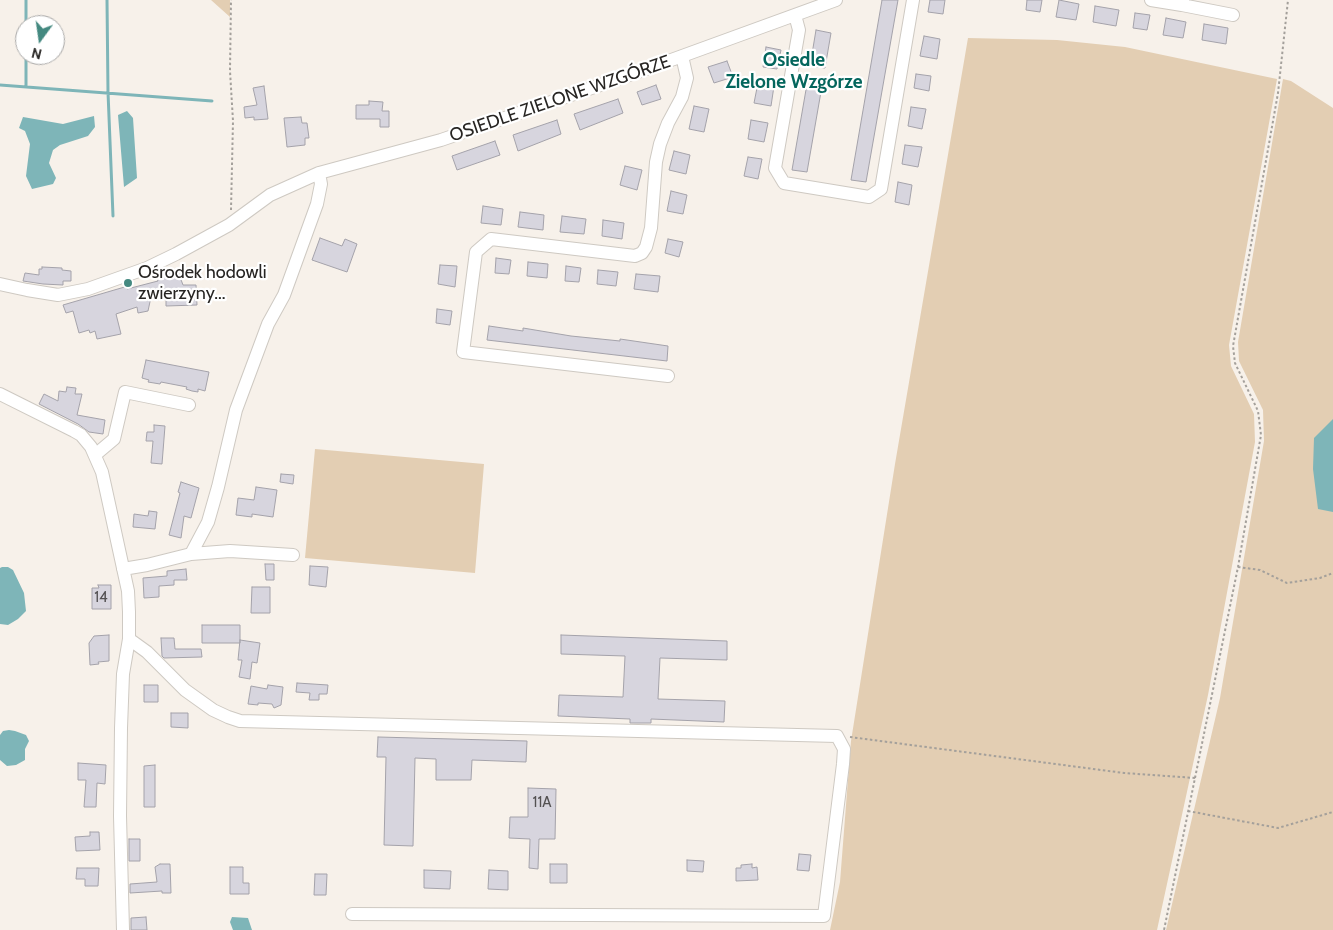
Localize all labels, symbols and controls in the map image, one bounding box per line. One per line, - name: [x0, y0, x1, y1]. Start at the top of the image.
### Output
- north arrow: [15, 15, 65, 65]
- text: N: [30, 44, 44, 64]
- district label: Osiedle Zielone Wzgórze: [725, 49, 863, 93]
- street label: OSIEDLE ZIELONE WZGÓRZE: [447, 51, 673, 147]
- place label: Ośrodek hodowli zwierzyny...: [138, 262, 267, 304]
- marker: Ośrodek hodowli zwierzyny...: [122, 277, 134, 289]
- house number: 14: [94, 589, 108, 607]
- house number: 11A: [532, 794, 552, 812]

